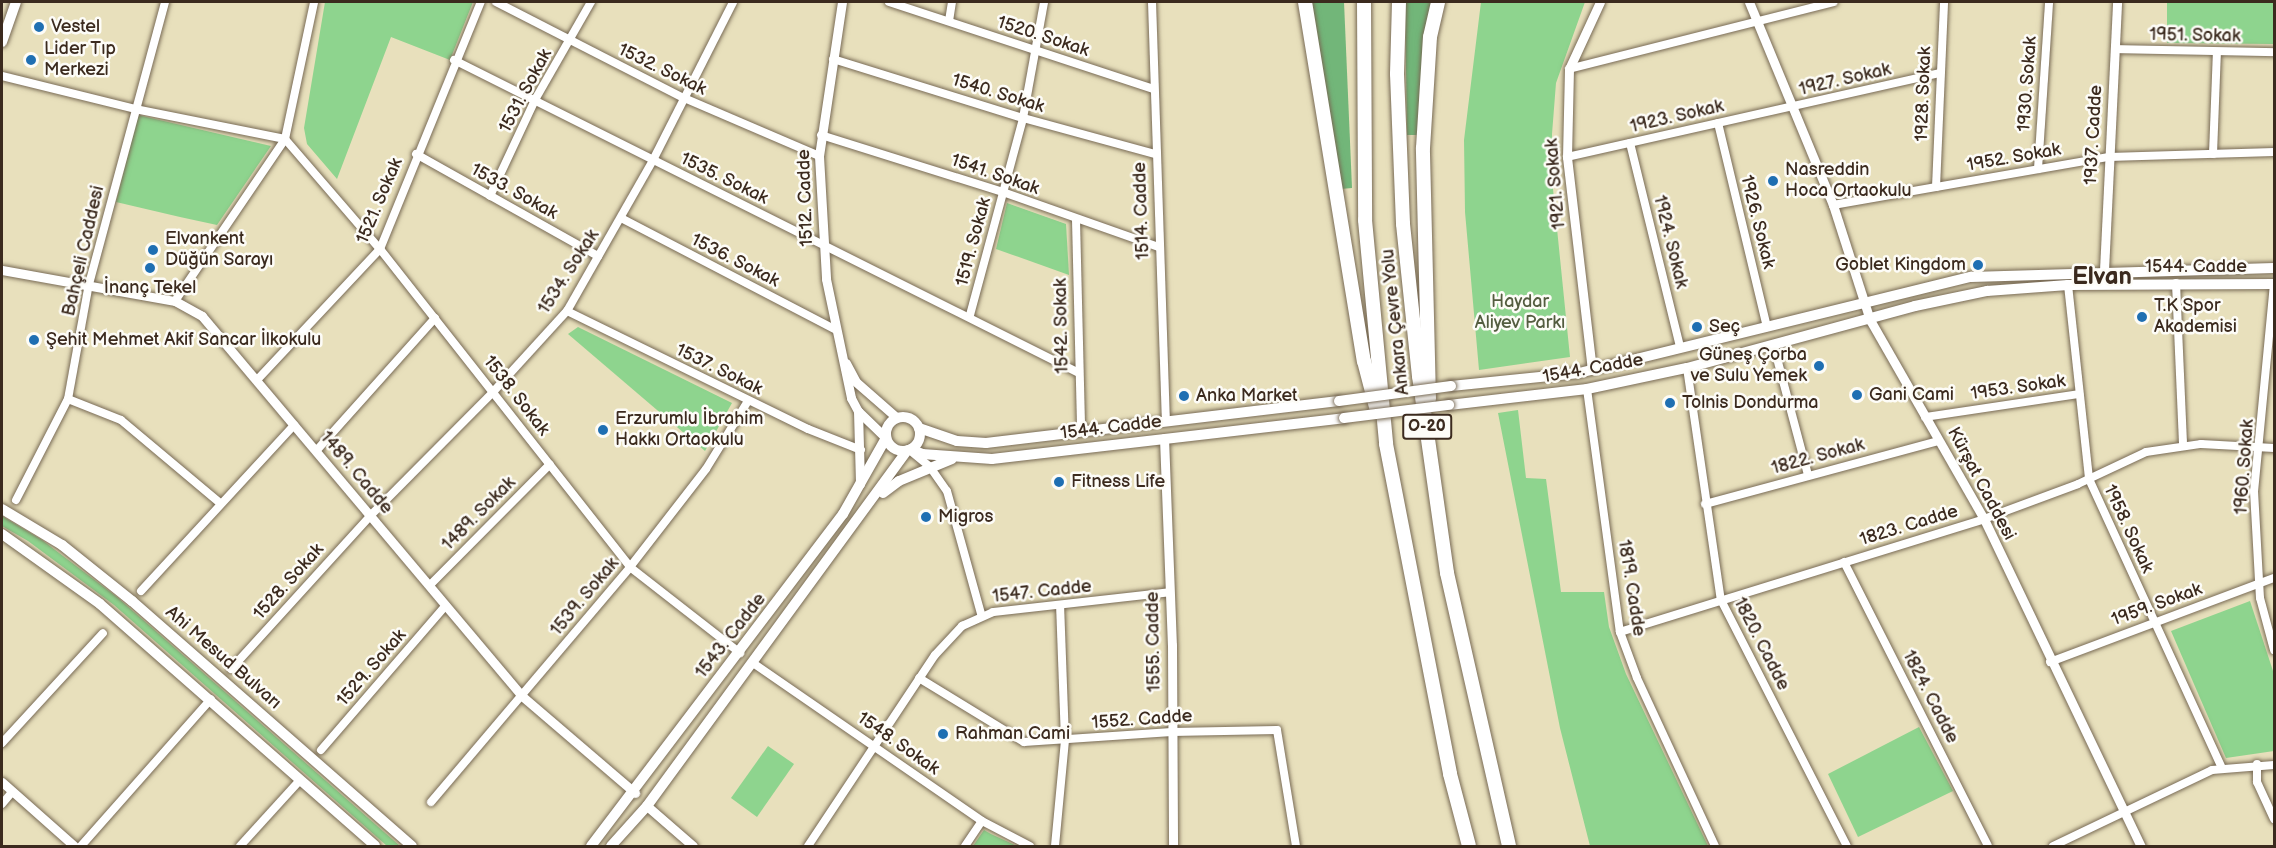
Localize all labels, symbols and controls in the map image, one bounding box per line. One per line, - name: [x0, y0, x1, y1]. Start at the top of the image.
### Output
- street label: 1520. Sokak: [994, 12, 1092, 62]
- place label: Vestel: [51, 16, 100, 38]
- marker: Vestel: [32, 20, 46, 34]
- street label: 1951. Sokak: [2149, 24, 2241, 48]
- street label: 1930. Sokak: [2014, 35, 2042, 133]
- place label: Lider Tıp Merkezi: [44, 39, 116, 82]
- street label: 1532. Sokak: [614, 39, 710, 101]
- street label: 1531. Sokak: [495, 45, 557, 137]
- street label: 1928. Sokak: [1912, 46, 1936, 142]
- marker: Lider Tıp Merkezi: [22, 51, 40, 69]
- street label: 1927. Sokak: [1797, 59, 1893, 101]
- street label: 1540. Sokak: [949, 70, 1047, 118]
- street label: 1937. Cadde: [2081, 85, 2107, 185]
- street label: 1923. Sokak: [1628, 96, 1726, 138]
- street label: 1921. Sokak: [1541, 137, 1571, 231]
- street label: 1952. Sokak: [1965, 139, 2063, 177]
- street label: 1535. Sokak: [676, 148, 772, 210]
- street label: 1512. Cadde: [794, 149, 818, 247]
- street label: 1541. Sokak: [948, 150, 1042, 200]
- street label: 1521. Sokak: [352, 155, 408, 247]
- street label: 1533. Sokak: [467, 159, 561, 225]
- place label: Nasreddin Hoca Ortaokulu: [1785, 160, 1912, 202]
- street label: 1514. Cadde: [1129, 162, 1155, 260]
- street label: 1926. Sokak: [1735, 173, 1779, 271]
- marker: Nasreddin Hoca Ortaokulu: [1766, 174, 1780, 188]
- street label: Bahçeli Caddesi: [58, 184, 110, 318]
- street label: 1924. Sokak: [1648, 193, 1692, 291]
- street label: 1519. Sokak: [952, 195, 996, 289]
- street label: 1534. Sokak: [534, 226, 604, 318]
- place label: Elvankent Düğün Sarayı: [165, 229, 274, 272]
- street label: 1536. Sokak: [687, 230, 783, 292]
- marker: Elvankent Düğün Sarayı: [146, 243, 160, 257]
- street label: Ankara Çevre Yolu: [1378, 247, 1414, 397]
- place label: Goblet Kingdom: [1835, 254, 1966, 276]
- street label: 1544. Cadde: [2145, 256, 2247, 278]
- marker: Goblet Kingdom: [1971, 258, 1985, 272]
- marker: İnanç Tekel: [143, 261, 157, 275]
- district label: Elvan: [2072, 263, 2132, 291]
- place label: İnanç Tekel: [104, 277, 196, 299]
- street label: 1542. Sokak: [1050, 278, 1074, 374]
- park label: Haydar Aliyev Parkı: [1475, 292, 1565, 334]
- place label: T.K Spor Akademisi: [2154, 296, 2237, 338]
- marker: T.K Spor Akademisi: [2135, 310, 2149, 324]
- place label: Seç: [1709, 316, 1740, 338]
- marker: Seç: [1690, 320, 1704, 334]
- place label: Şehit Mehmet Akif Sancar İlkokulu: [46, 329, 322, 351]
- marker: Şehit Mehmet Akif Sancar İlkokulu: [27, 333, 41, 347]
- street label: 1537. Sokak: [672, 340, 766, 400]
- place label: Güneş Çorba ve Sulu Yemek: [1689, 345, 1807, 388]
- street label: 1544. Cadde: [1541, 350, 1645, 388]
- street label: 1538. Sokak: [478, 352, 554, 440]
- marker: Güneş Çorba ve Sulu Yemek: [1812, 359, 1826, 373]
- street label: 1953. Sokak: [1969, 371, 2067, 405]
- place label: Gani Cami: [1869, 384, 1954, 406]
- place label: Anka Market: [1196, 385, 1298, 407]
- marker: Gani Cami: [1850, 388, 1864, 402]
- marker: Anka Market: [1177, 389, 1191, 403]
- place label: Tolnis Dondurma: [1682, 392, 1818, 414]
- marker: Tolnis Dondurma: [1663, 396, 1677, 410]
- place label: Erzurumlu İbrahim Hakkı Ortaokulu: [615, 409, 763, 452]
- street label: 1544. Cadde: [1059, 411, 1163, 445]
- road number: O-20: [1402, 414, 1452, 440]
- street label: 1960. Sokak: [2231, 418, 2259, 516]
- marker: Erzurumlu İbrahim Hakkı Ortaokulu: [596, 423, 610, 437]
- street label: Kürşat Caddesi: [1942, 424, 2020, 544]
- street label: 1489. Cadde: [315, 427, 397, 519]
- street label: 1822. Sokak: [1769, 434, 1867, 480]
- place label: Fitness Life: [1071, 471, 1165, 493]
- street label: 1489. Sokak: [437, 472, 521, 556]
- marker: Fitness Life: [1052, 475, 1066, 489]
- street label: 1958. Sokak: [2098, 481, 2158, 577]
- street label: 1823. Cadde: [1857, 501, 1961, 551]
- place label: Migros: [938, 506, 993, 528]
- marker: Migros: [919, 510, 933, 524]
- street label: 1819. Cadde: [1613, 538, 1649, 638]
- street label: 1528. Sokak: [249, 539, 329, 625]
- street label: 1539. Sokak: [546, 553, 624, 641]
- street label: 1547. Cadde: [991, 576, 1093, 608]
- street label: 1959. Sokak: [2109, 579, 2205, 631]
- street label: 1543. Cadde: [691, 589, 771, 683]
- street label: 1555. Cadde: [1142, 592, 1166, 692]
- street label: 1820. Cadde: [1728, 594, 1794, 694]
- street label: Ahi Mesud Bulvarı: [161, 602, 285, 714]
- street label: 1529. Sokak: [333, 625, 411, 711]
- street label: 1824. Cadde: [1897, 647, 1963, 747]
- street label: 1552. Cadde: [1091, 706, 1193, 734]
- street label: 1548. Sokak: [853, 708, 943, 780]
- place label: Rahman Cami: [955, 723, 1070, 745]
- marker: Rahman Cami: [936, 727, 950, 741]

